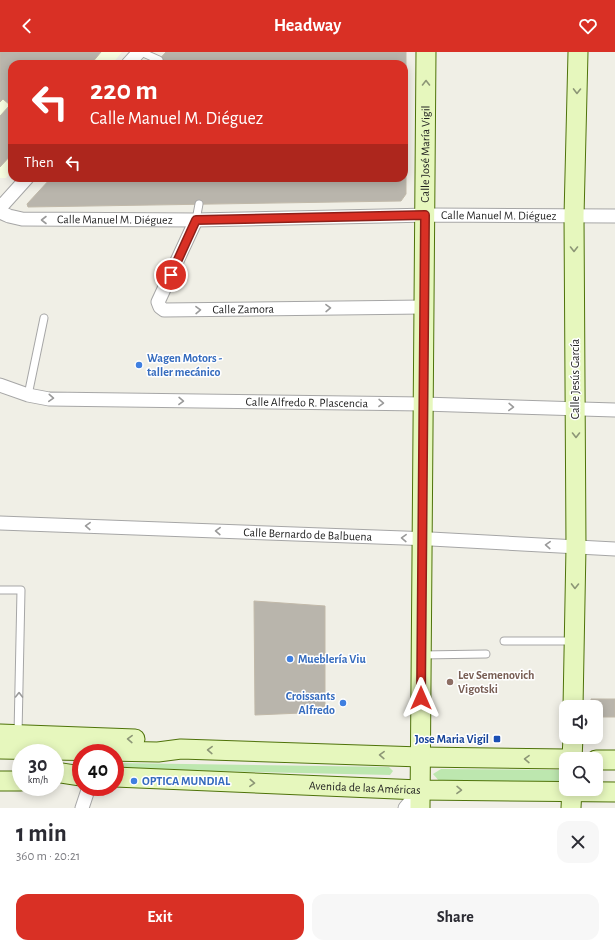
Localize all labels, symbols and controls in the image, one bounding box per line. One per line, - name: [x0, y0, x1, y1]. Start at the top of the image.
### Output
- icon: back: [16, 15, 38, 37]
- icon: heart: [577, 15, 599, 37]
- text: Headway: [274, 17, 341, 35]
- icon: left: [24, 76, 76, 128]
- text: 220 m: [90, 77, 158, 105]
- one-way arrow: [422, 80, 430, 86]
- one-way arrow: [573, 88, 581, 94]
- street label: Calle José María Vigil: [419, 105, 432, 203]
- text: Calle Manuel M. Diéguez: [90, 110, 263, 128]
- icon: left: [62, 152, 84, 174]
- text: Then: [24, 155, 54, 170]
- street label: Calle Manuel M. Diéguez: [441, 209, 557, 222]
- street label: Calle Manuel M. Diéguez: [57, 213, 173, 226]
- one-way arrow: [41, 215, 47, 224]
- one-way arrow: [570, 246, 578, 252]
- pin: [154, 258, 188, 292]
- icon: arrive: [160, 264, 182, 286]
- street label: Calle Zamora: [212, 303, 275, 315]
- one-way arrow: [325, 304, 331, 312]
- one-way arrow: [195, 306, 201, 314]
- street label: Calle Jesús García: [569, 338, 581, 419]
- place label: Wagen Motors - taller mecánico: [147, 352, 222, 378]
- marker: Wagen Motors - taller mecánico: [134, 360, 144, 370]
- one-way arrow: [48, 394, 54, 403]
- one-way arrow: [178, 396, 184, 405]
- street label: Calle Alfredo R. Plascencia: [246, 396, 369, 409]
- one-way arrow: [378, 399, 384, 407]
- one-way arrow: [508, 403, 514, 411]
- one-way arrow: [571, 432, 580, 438]
- one-way arrow: [85, 522, 92, 531]
- street label: Calle Bernardo de Balbuena: [243, 526, 373, 543]
- one-way arrow: [215, 527, 221, 535]
- one-way arrow: [401, 534, 407, 542]
- one-way arrow: [545, 541, 551, 550]
- one-way arrow: [571, 583, 579, 589]
- place label: Mueblería Viu: [298, 653, 366, 665]
- marker: Mueblería Viu: [285, 654, 295, 664]
- place label: Lev Semenovich Vigotski: [458, 669, 534, 695]
- position arrow: [400, 677, 442, 719]
- marker: Lev Semenovich Vigotski: [445, 677, 455, 687]
- place label: Croissants Alfredo: [286, 690, 335, 716]
- one-way arrow: [15, 692, 23, 698]
- marker: Croissants Alfredo: [338, 698, 348, 708]
- map controls: [559, 700, 603, 796]
- button: sound: [559, 700, 603, 744]
- place label: Jose Maria Vigil: [415, 733, 489, 745]
- one-way arrow: [127, 734, 133, 743]
- marker: Jose Maria Vigil: [492, 734, 502, 744]
- speed limit sign: 40: [72, 744, 124, 796]
- one-way arrow: [207, 746, 213, 754]
- one-way arrow: [379, 751, 385, 760]
- button: search: [559, 752, 603, 796]
- text: 30: [28, 755, 48, 775]
- one-way arrow: [524, 755, 530, 763]
- text: km/h: [28, 775, 48, 785]
- place label: OPTICA MUNDIAL: [142, 775, 231, 787]
- marker: OPTICA MUNDIAL: [129, 776, 139, 786]
- one-way arrow: [249, 779, 255, 787]
- street label: Avenida de las Américas: [309, 779, 421, 796]
- one-way arrow: [456, 786, 462, 794]
- button: close: [557, 821, 599, 863]
- text: 1 min: [16, 822, 67, 846]
- text: 360 m · 20:21: [16, 850, 80, 863]
- button: Exit: [16, 894, 304, 940]
- button: Share: [312, 894, 599, 940]

